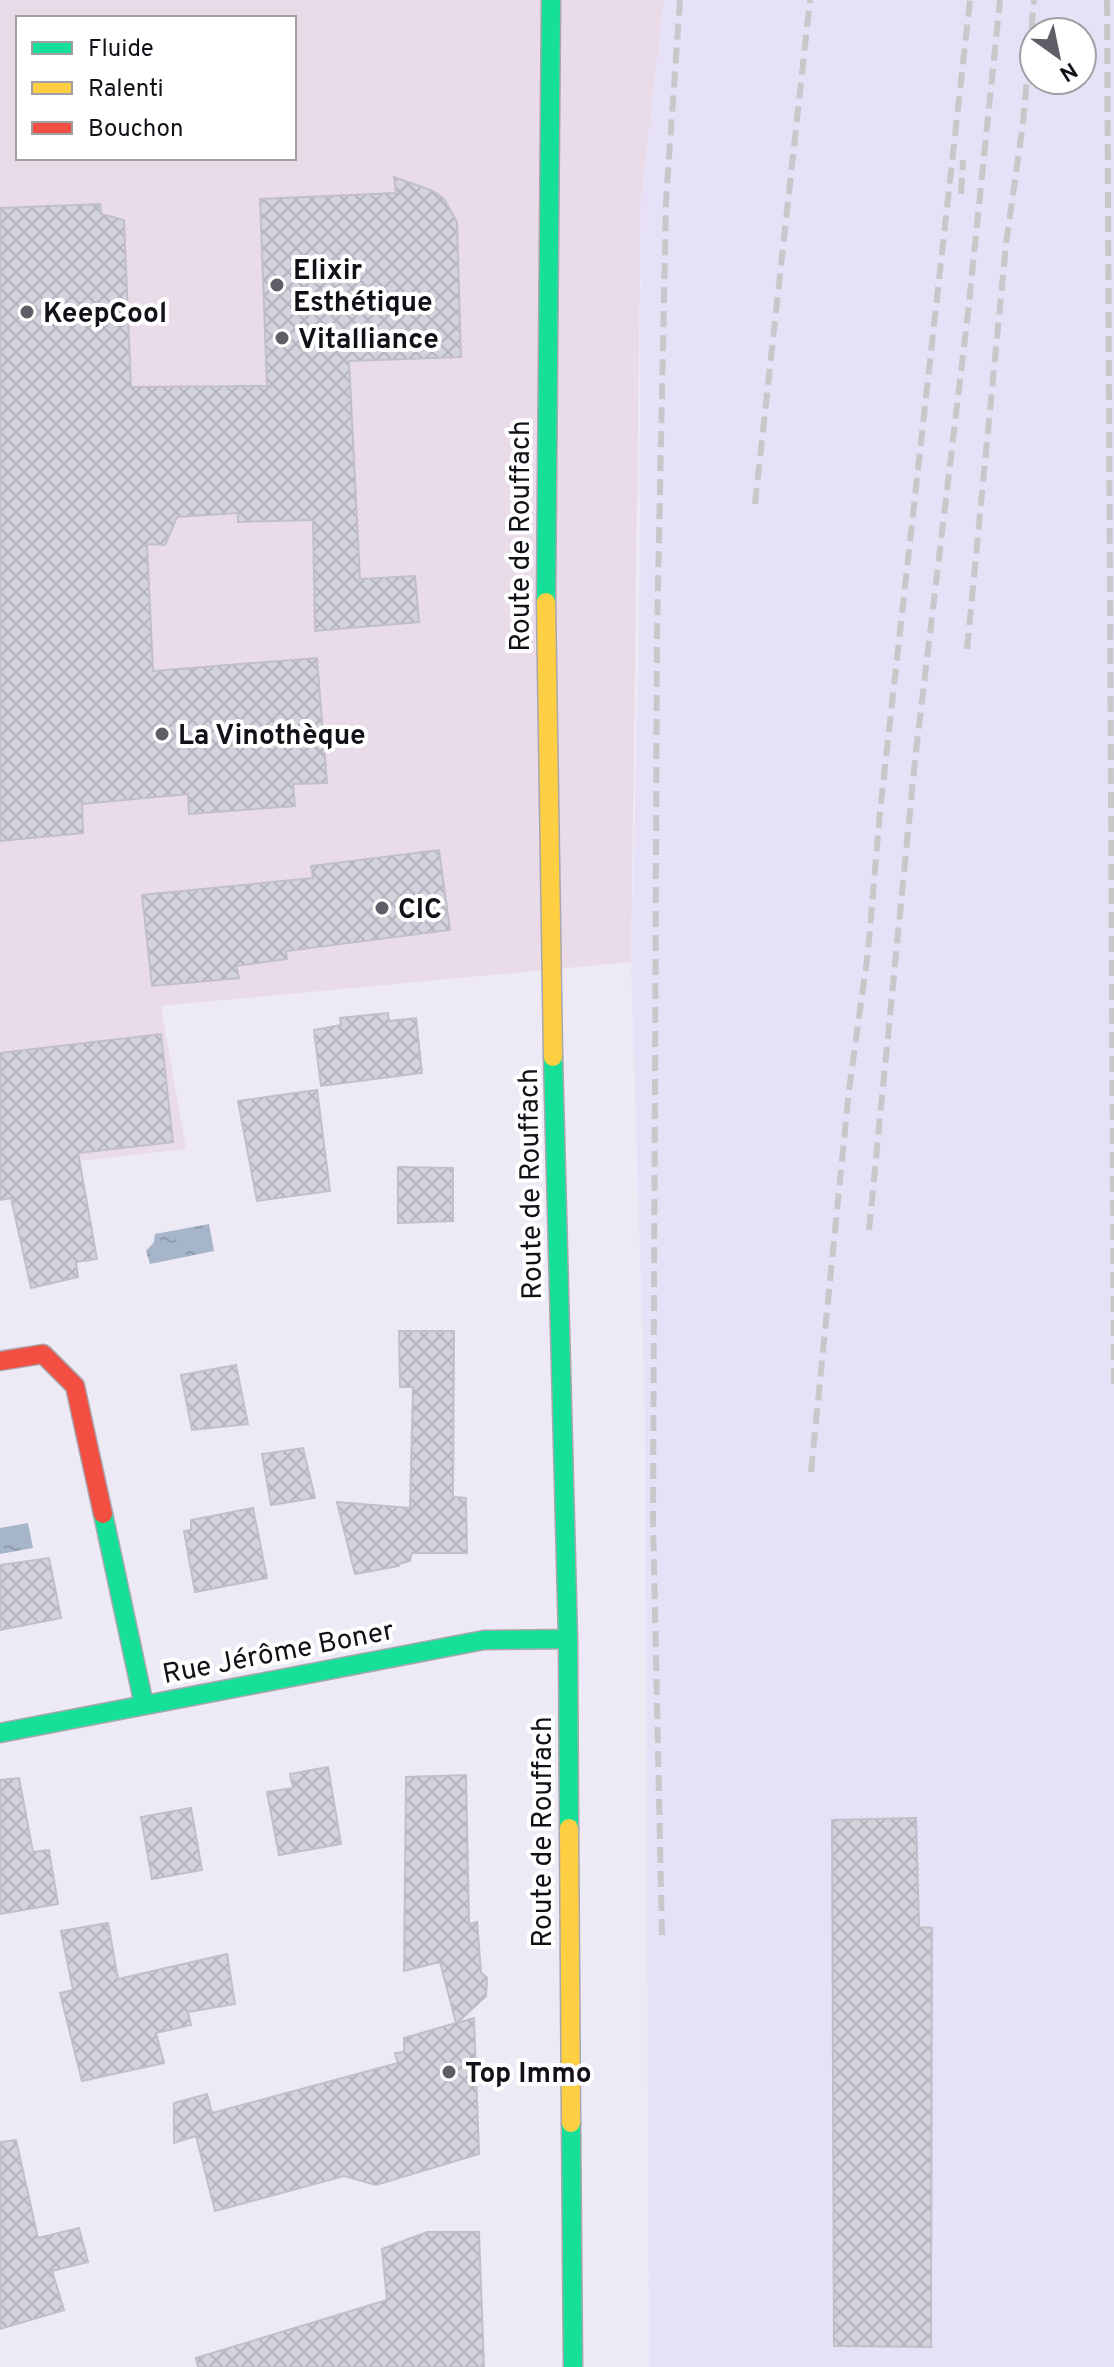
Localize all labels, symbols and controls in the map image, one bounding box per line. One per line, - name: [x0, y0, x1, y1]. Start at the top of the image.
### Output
- legend: [16, 16, 296, 160]
- north arrow: [1018, 16, 1098, 96]
- text: Fluide: [88, 35, 154, 65]
- text: N: [1054, 55, 1082, 86]
- text: Ralenti: [88, 75, 164, 105]
- text: Bouchon: [88, 115, 183, 145]
- place label: Elixir Esthétique: [293, 254, 433, 322]
- marker: Elixir Esthétique: [268, 276, 286, 294]
- place label: KeepCool: [43, 297, 167, 333]
- marker: KeepCool: [18, 303, 36, 321]
- place label: Vitalliance: [298, 323, 439, 359]
- marker: Vitalliance: [273, 329, 291, 347]
- street label: Route de Rouffach: [504, 420, 540, 652]
- place label: La Vinothèque: [178, 719, 366, 755]
- marker: La Vinothèque: [153, 725, 171, 743]
- place label: CIC: [398, 893, 442, 929]
- marker: CIC: [373, 899, 391, 917]
- street label: Route de Rouffach: [512, 1068, 552, 1300]
- street label: Rue Jérôme Boner: [160, 1614, 397, 1694]
- street label: Route de Rouffach: [526, 1716, 562, 1948]
- place label: Top Immo: [465, 2057, 592, 2093]
- marker: Top Immo: [440, 2063, 458, 2081]

